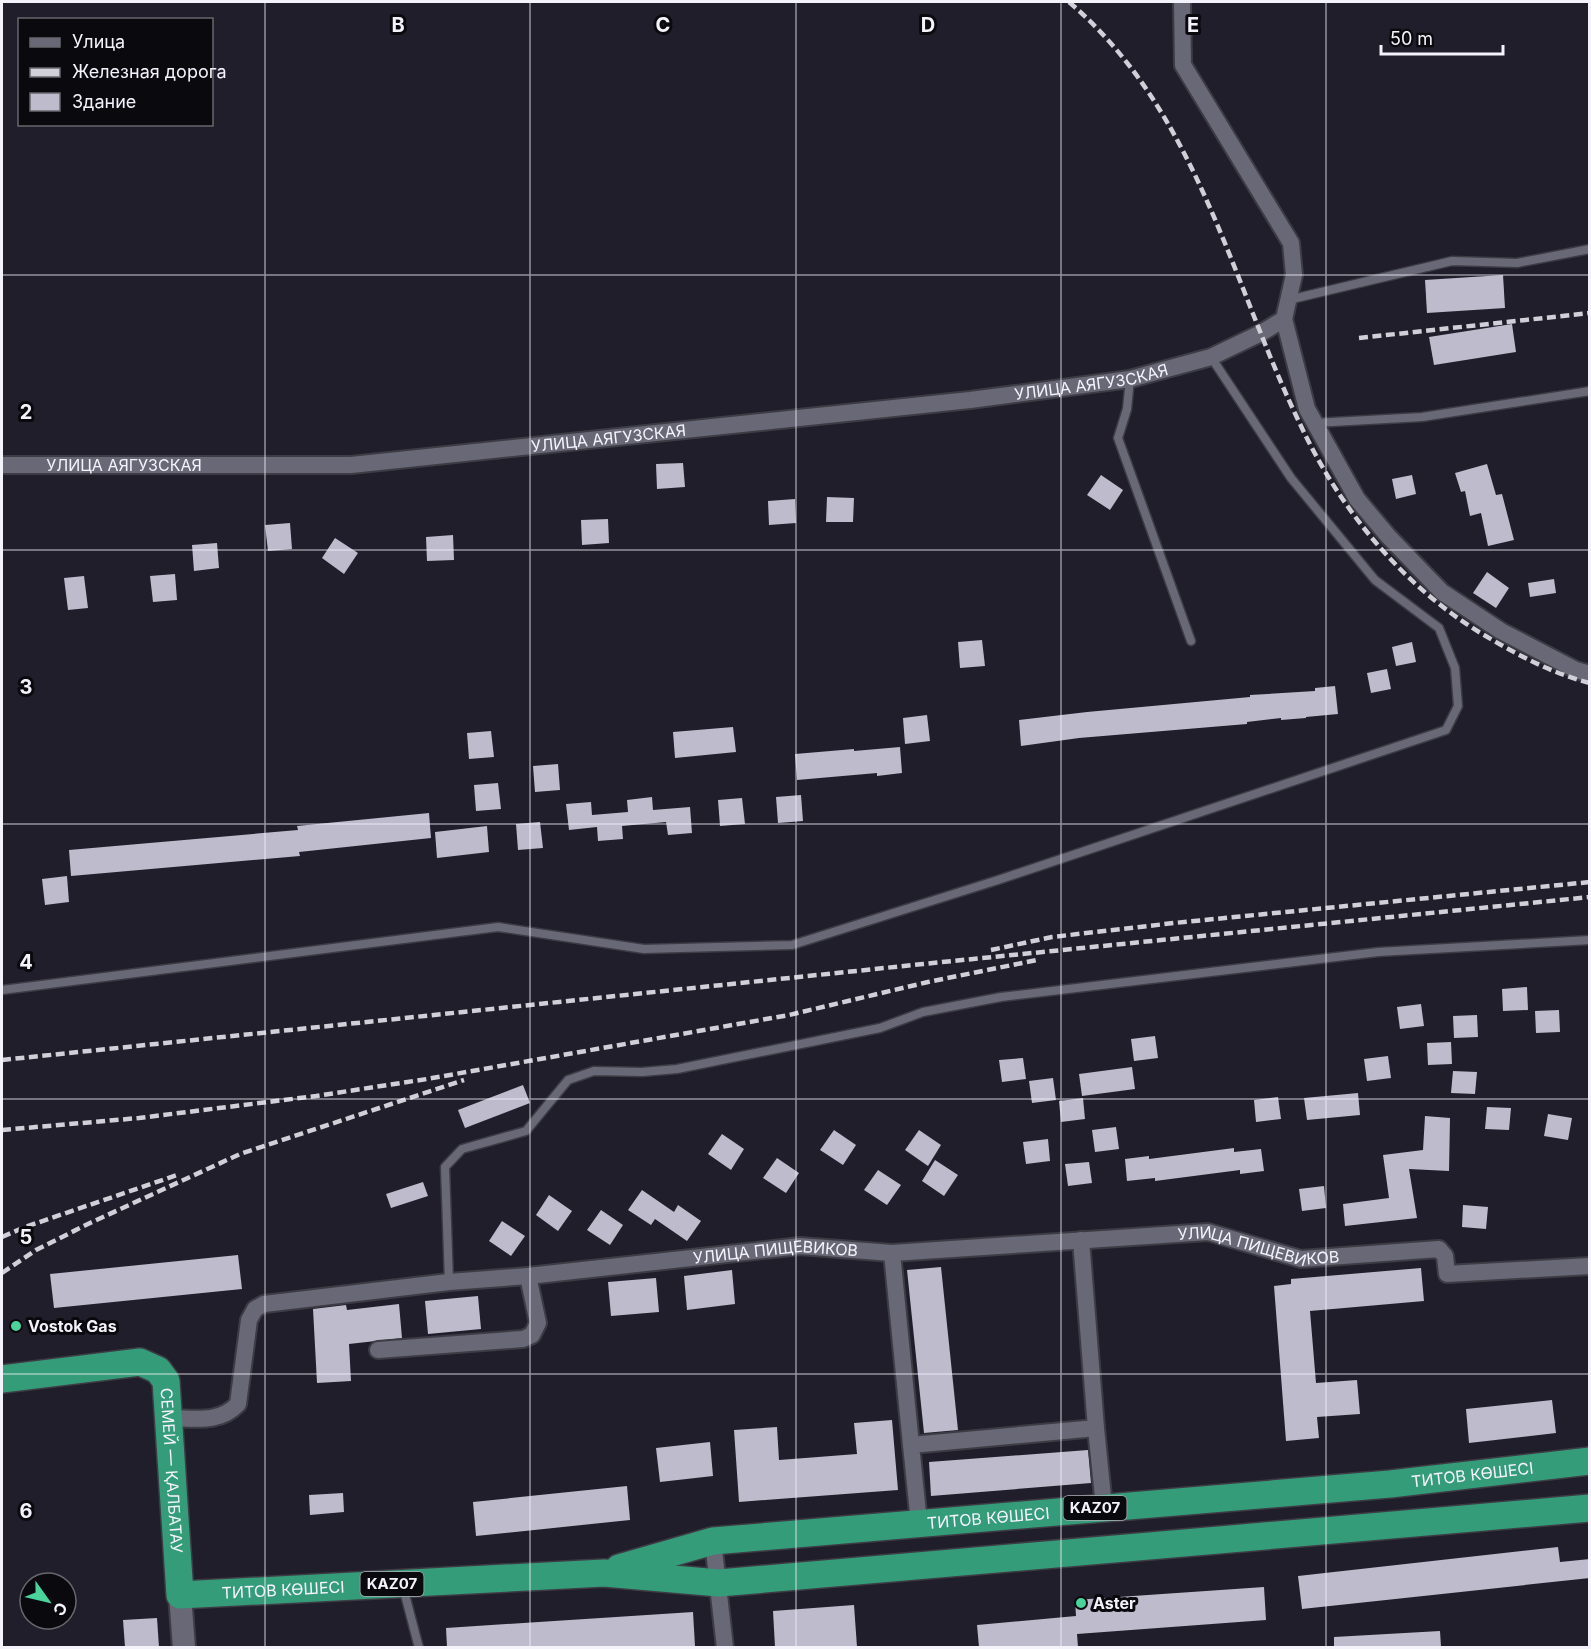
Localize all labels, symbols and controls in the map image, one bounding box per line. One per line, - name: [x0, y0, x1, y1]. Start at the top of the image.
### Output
- text: B: [391, 13, 405, 37]
- text: C: [656, 13, 670, 37]
- text: D: [921, 13, 935, 37]
- text: E: [1187, 13, 1199, 37]
- legend: [18, 18, 213, 126]
- scale bar: [1381, 18, 1502, 56]
- text: 50 m: [1390, 28, 1433, 49]
- text: Улица: [72, 31, 125, 52]
- text: Железная дорога: [72, 61, 227, 82]
- text: Здание: [72, 91, 136, 112]
- street label: УЛИЦА АЯГУЗСКАЯ: [1013, 359, 1170, 404]
- text: 2: [20, 400, 32, 424]
- street label: УЛИЦА АЯГУЗСКАЯ: [530, 420, 687, 456]
- street label: УЛИЦА АЯГУЗСКАЯ: [46, 455, 202, 475]
- text: 3: [20, 675, 32, 699]
- text: 4: [19, 950, 33, 974]
- street label: УЛИЦА ПИЩЕВИКОВ: [1177, 1222, 1340, 1270]
- text: 5: [20, 1225, 32, 1249]
- street label: УЛИЦА ПИЩЕВИКОВ: [692, 1236, 859, 1268]
- place label: Vostok Gas: [28, 1316, 117, 1336]
- marker: Vostok Gas: [9, 1319, 23, 1333]
- street label: СЕМЕЙ — ҚАЛБАТАУ: [156, 1387, 187, 1554]
- street label: ТИТОВ КӨШЕСІ: [1410, 1458, 1534, 1491]
- road number: KAZ07: [1064, 1496, 1126, 1520]
- text: 6: [20, 1499, 33, 1523]
- street label: ТИТОВ КӨШЕСІ: [926, 1503, 1050, 1533]
- north arrow: [18, 1571, 78, 1631]
- road number: KAZ07: [360, 1572, 424, 1596]
- street label: ТИТОВ КӨШЕСІ: [221, 1576, 345, 1603]
- place label: Aster: [1093, 1593, 1136, 1613]
- marker: Aster: [1074, 1596, 1088, 1610]
- text: С: [49, 1599, 72, 1620]

